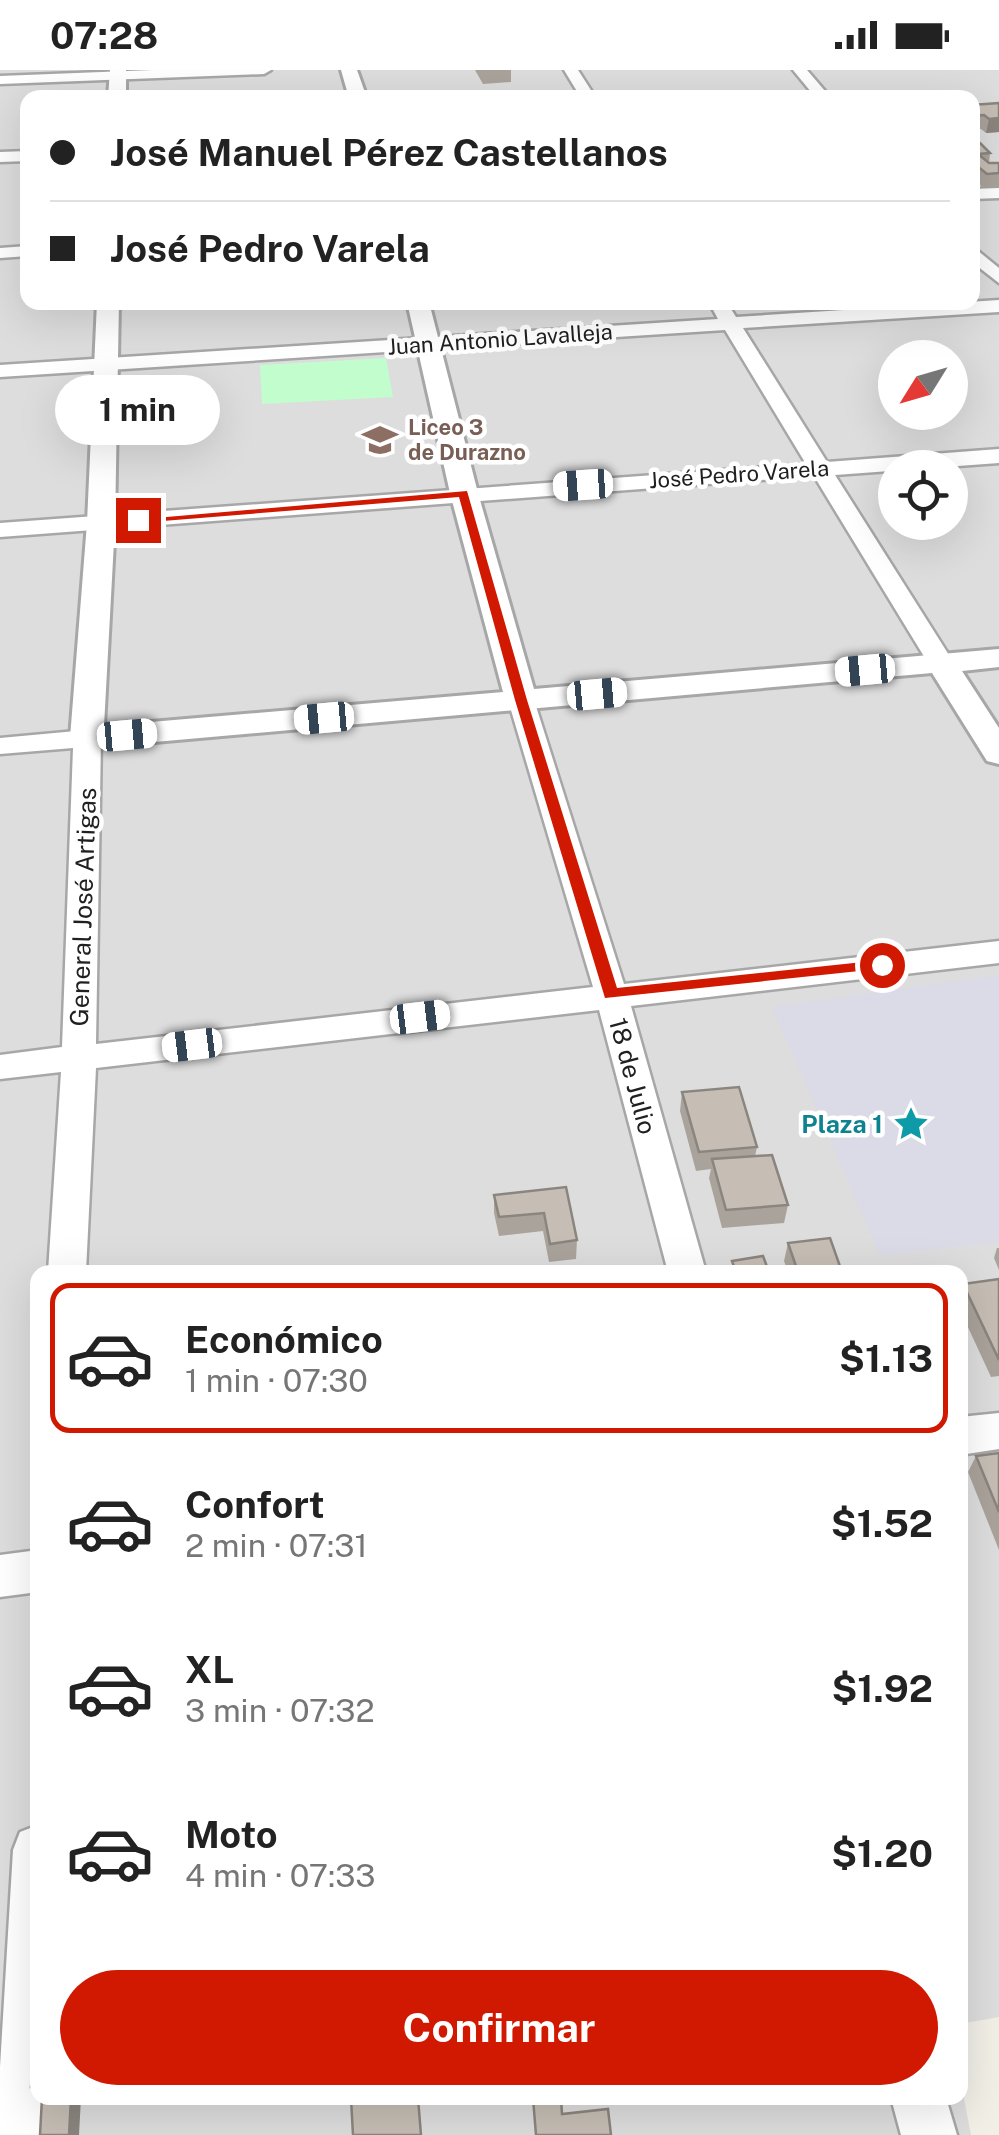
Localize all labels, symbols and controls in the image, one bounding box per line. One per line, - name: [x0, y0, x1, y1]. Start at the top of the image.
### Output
- text: 07:28: [50, 13, 158, 58]
- text: José Manuel Pérez Castellanos: [110, 130, 668, 175]
- text: José Pedro Varela: [110, 226, 430, 271]
- street label: Juan Antonio Lavalleja: [386, 318, 614, 360]
- north arrow: [878, 340, 968, 430]
- map controls: [878, 340, 968, 540]
- callout: 1 min: [56, 375, 220, 445]
- text: 1 min: [99, 391, 176, 428]
- place label: Liceo 3 de Durazno: [408, 414, 526, 465]
- school or university icon: Liceo 3 de Durazno: [361, 421, 399, 459]
- button: locate: [878, 450, 968, 540]
- street label: José Pedro Varela: [648, 455, 830, 493]
- car: [552, 468, 614, 502]
- route end: [116, 498, 161, 543]
- car: [834, 652, 896, 688]
- car: [566, 676, 628, 712]
- car: [293, 700, 355, 736]
- car: [96, 717, 158, 753]
- street label: General José Artigas: [64, 787, 102, 1027]
- route start: [860, 943, 905, 988]
- car: [388, 998, 452, 1036]
- street label: 18 de Julio: [603, 1015, 663, 1137]
- car: [160, 1026, 224, 1064]
- place icon: Plaza 1: [892, 1105, 930, 1143]
- place label: Plaza 1: [801, 1109, 883, 1139]
- icon: car: [65, 1313, 155, 1403]
- text: Económico: [185, 1317, 383, 1362]
- text: $1.13: [839, 1336, 933, 1381]
- text: 1 min · 07:30: [185, 1362, 368, 1399]
- icon: car: [65, 1478, 155, 1568]
- text: Confort: [185, 1482, 325, 1527]
- text: $1.52: [831, 1501, 933, 1546]
- text: 2 min · 07:31: [185, 1527, 367, 1564]
- icon: car: [65, 1643, 155, 1733]
- text: XL: [185, 1647, 234, 1692]
- text: $1.92: [831, 1666, 933, 1711]
- text: 3 min · 07:32: [185, 1692, 375, 1729]
- icon: car: [65, 1808, 155, 1898]
- text: Moto: [185, 1812, 278, 1857]
- text: $1.20: [831, 1831, 933, 1876]
- text: 4 min · 07:33: [185, 1857, 375, 1894]
- button: Confirmar: [60, 1970, 938, 2085]

